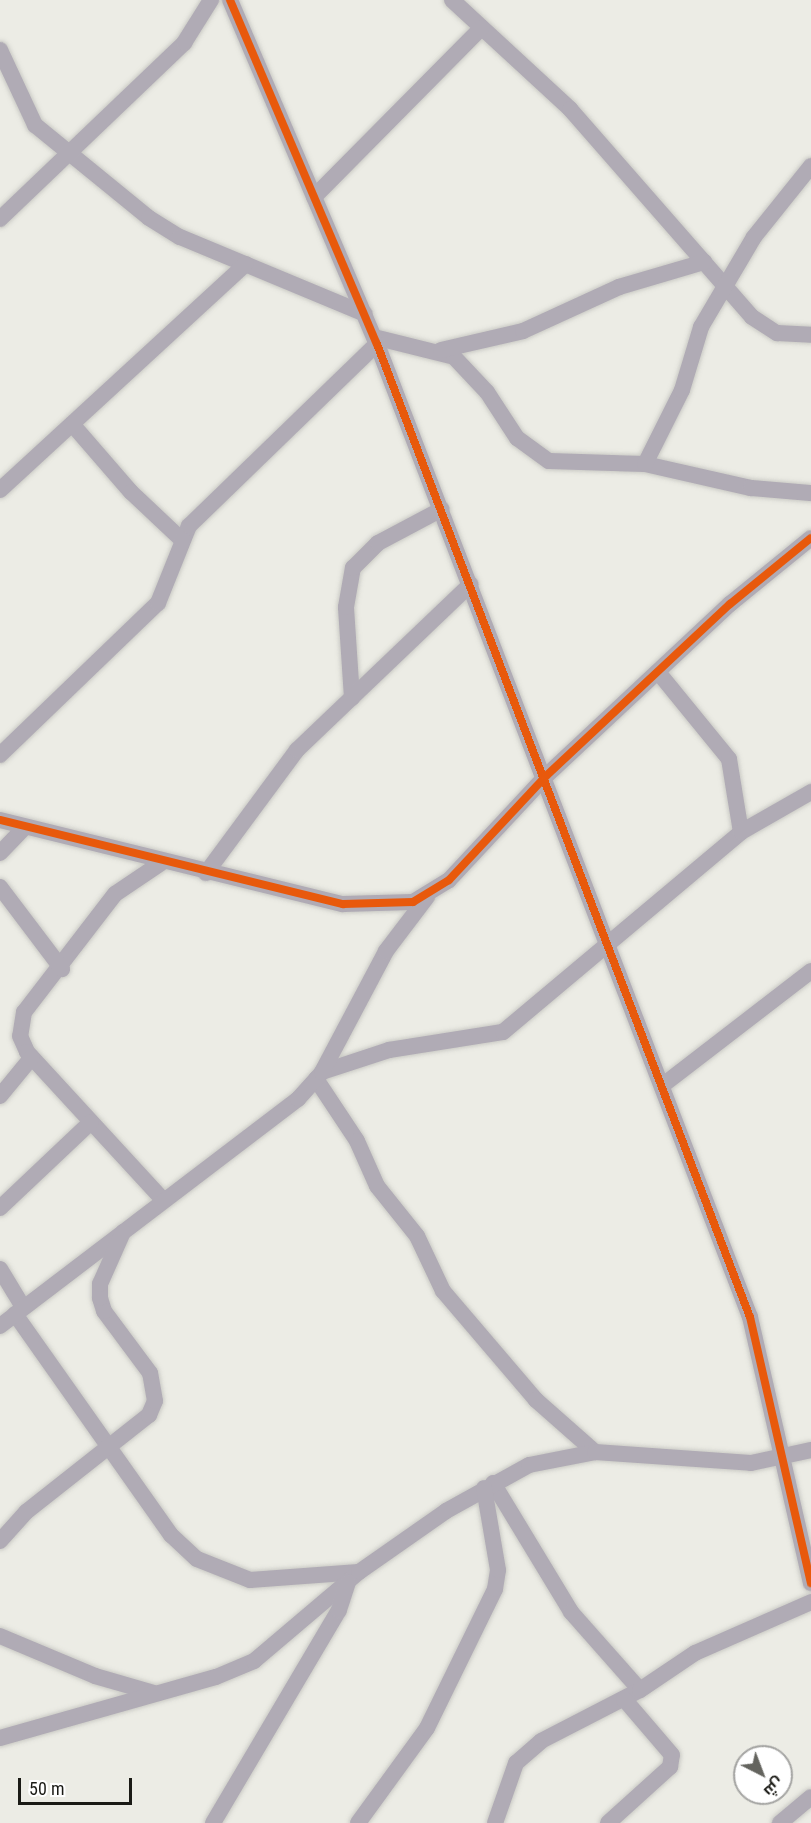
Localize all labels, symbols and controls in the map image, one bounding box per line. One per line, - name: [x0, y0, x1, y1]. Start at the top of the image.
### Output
- north arrow: [733, 1745, 793, 1805]
- scale bar: [21, 1766, 135, 1804]
- text: ش: [760, 1773, 788, 1801]
- text: 50 m: [29, 1778, 64, 1799]

